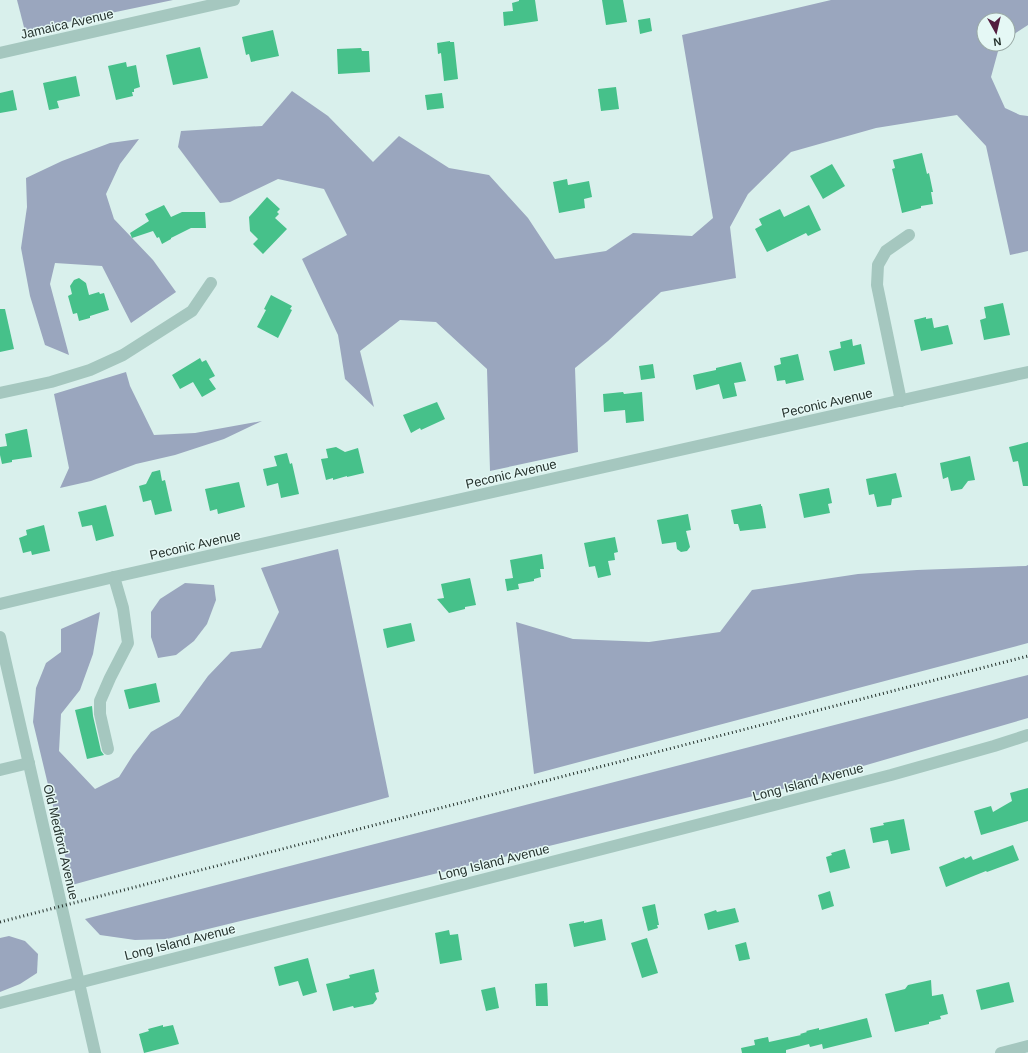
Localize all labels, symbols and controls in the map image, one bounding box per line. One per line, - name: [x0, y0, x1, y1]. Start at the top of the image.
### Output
- street label: Jamaica Avenue: [19, 6, 115, 42]
- north arrow: [976, 12, 1016, 52]
- text: N: [993, 35, 1002, 48]
- street label: Peconic Avenue: [780, 385, 874, 421]
- street label: Peconic Avenue: [464, 456, 558, 492]
- street label: Peconic Avenue: [148, 527, 242, 563]
- street label: Long Island Avenue: [751, 760, 865, 804]
- street label: Old Medford Avenue: [40, 783, 82, 901]
- street label: Long Island Avenue: [437, 841, 551, 883]
- street label: Long Island Avenue: [123, 921, 237, 963]

